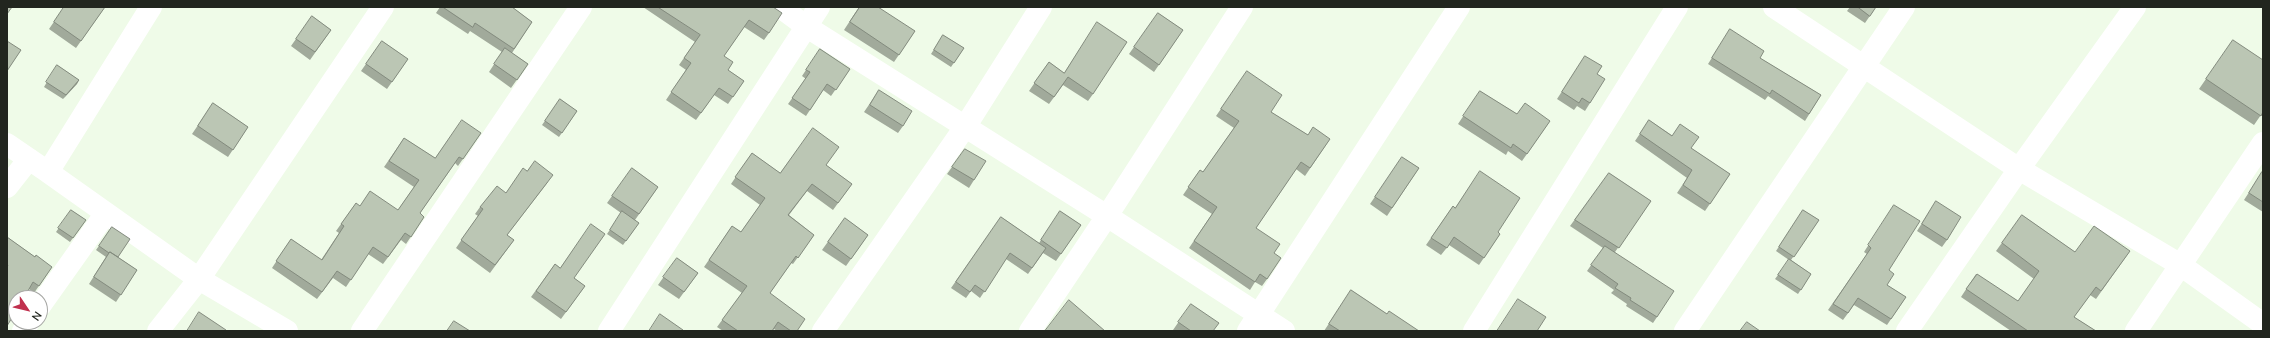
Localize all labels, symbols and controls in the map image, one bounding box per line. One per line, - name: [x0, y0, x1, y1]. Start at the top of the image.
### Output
- north arrow: [8, 290, 48, 330]
- text: N: [29, 309, 45, 324]

